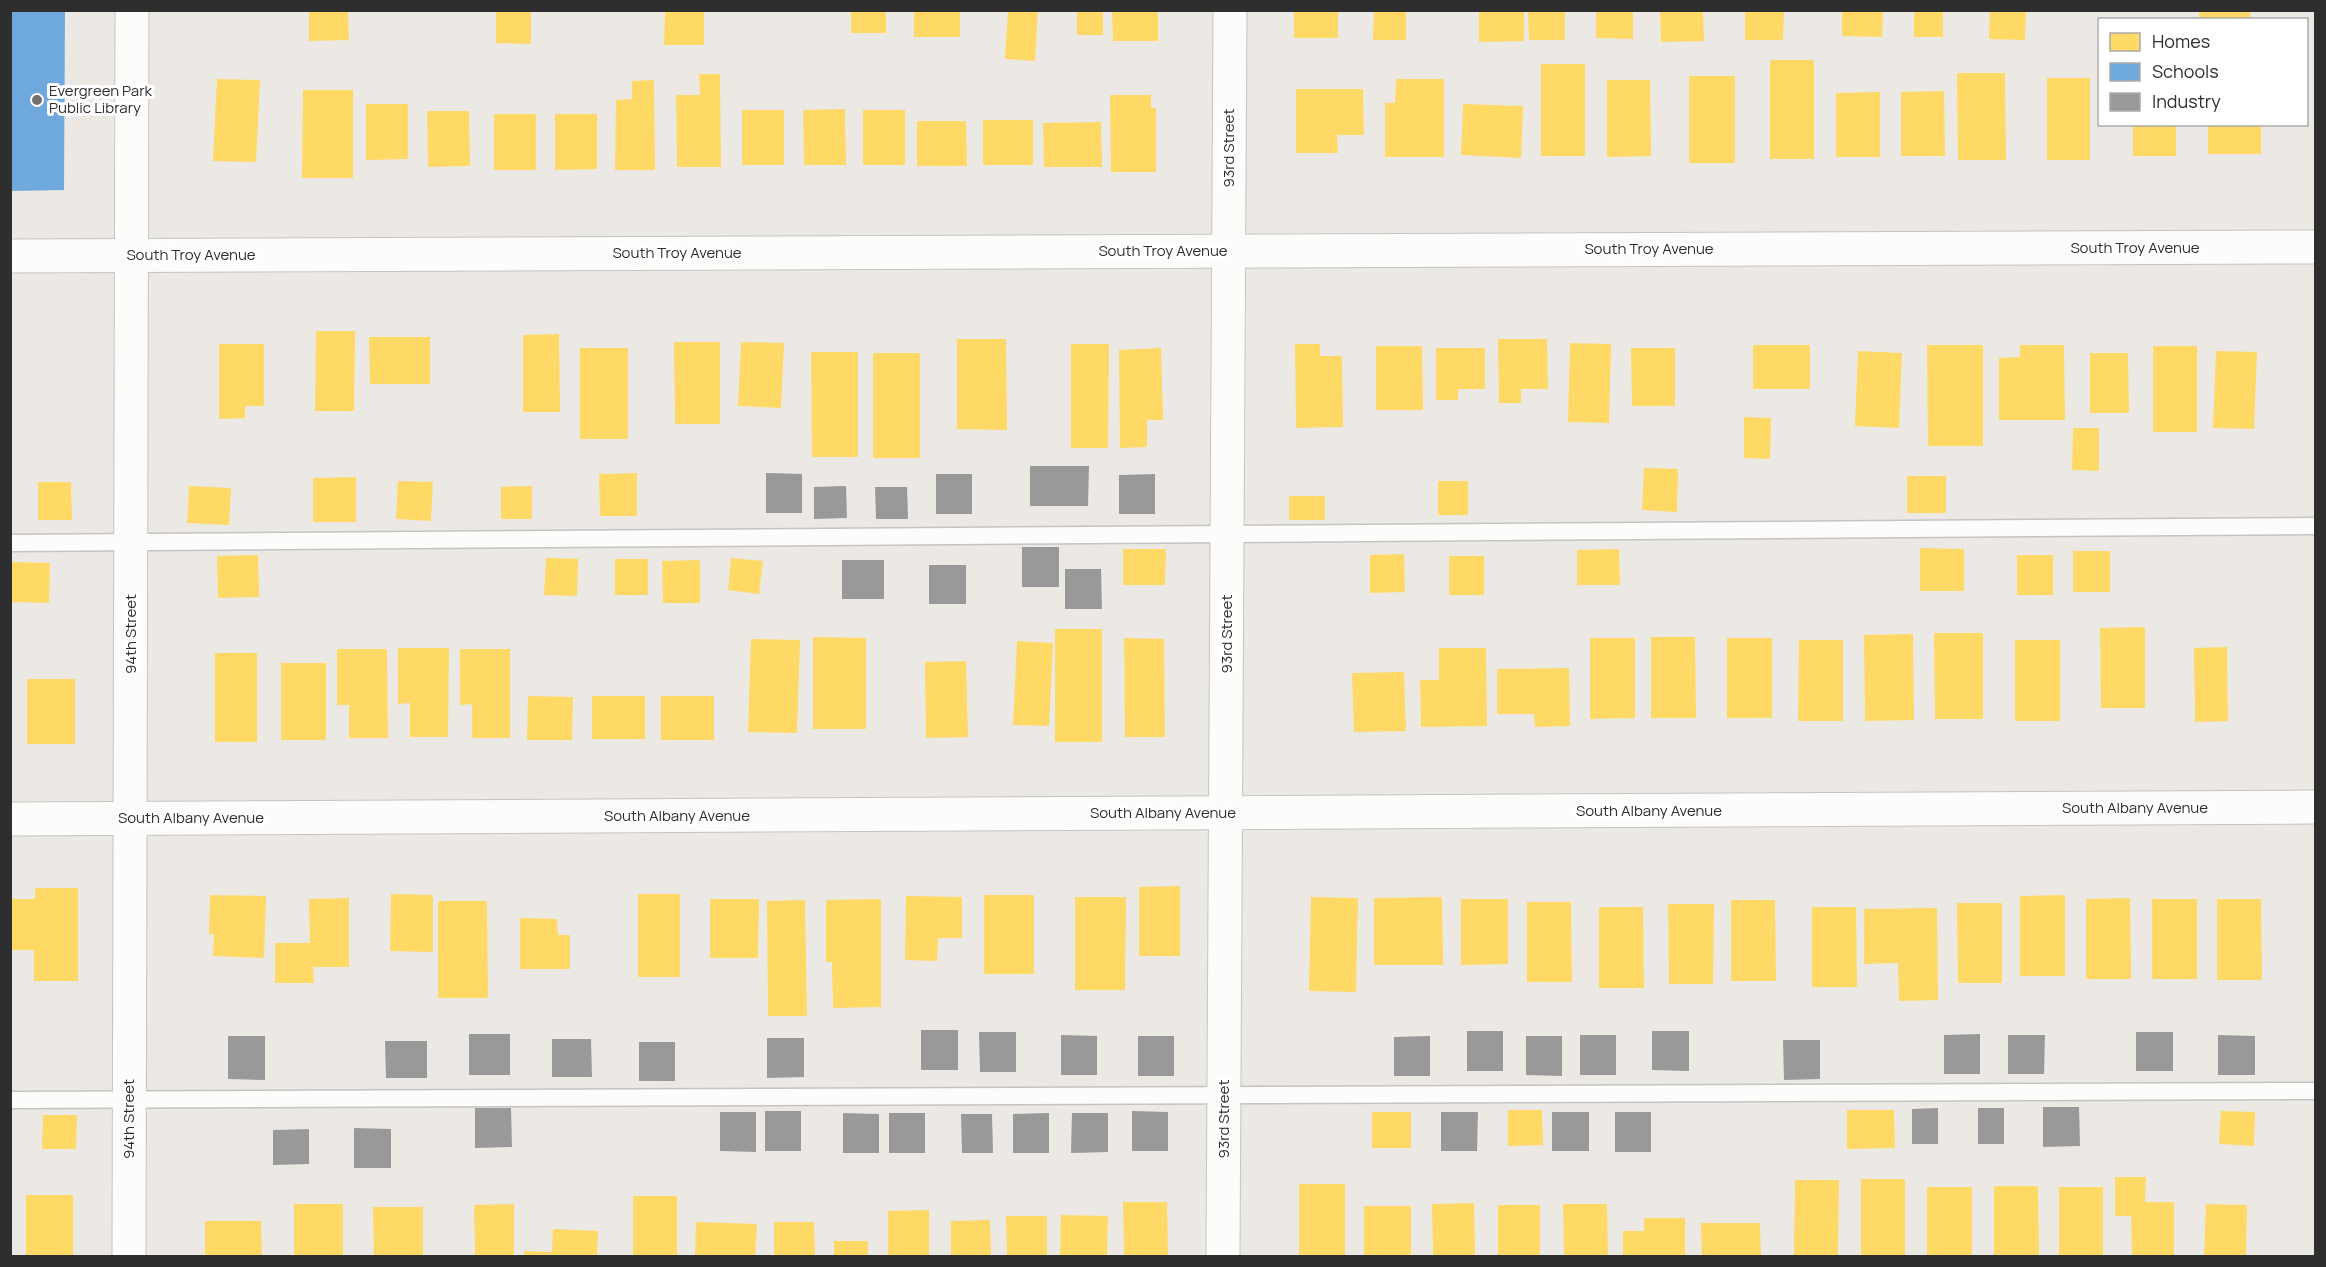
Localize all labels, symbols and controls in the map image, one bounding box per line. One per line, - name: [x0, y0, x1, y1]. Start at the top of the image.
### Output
- legend: [2098, 18, 2308, 126]
- text: Homes: [2152, 29, 2210, 53]
- text: Schools: [2152, 59, 2219, 83]
- place label: Evergreen Park Public Library: [49, 80, 153, 118]
- text: Industry: [2152, 89, 2221, 113]
- marker: Evergreen Park Public Library: [30, 93, 44, 107]
- street label: 93rd Street: [1218, 109, 1239, 187]
- street label: South Troy Avenue: [2070, 237, 2200, 258]
- street label: South Troy Avenue: [1584, 238, 1714, 259]
- street label: South Troy Avenue: [1098, 240, 1228, 261]
- street label: South Troy Avenue: [612, 242, 742, 263]
- street label: South Troy Avenue: [126, 244, 256, 265]
- street label: 94th Street: [120, 594, 141, 674]
- street label: 93rd Street: [1216, 595, 1237, 673]
- street label: South Albany Avenue: [2062, 797, 2208, 818]
- street label: South Albany Avenue: [1576, 800, 1722, 821]
- street label: South Albany Avenue: [1090, 802, 1236, 823]
- street label: South Albany Avenue: [604, 805, 750, 826]
- street label: South Albany Avenue: [118, 807, 264, 828]
- street label: 94th Street: [118, 1079, 139, 1159]
- street label: 93rd Street: [1213, 1080, 1234, 1158]

